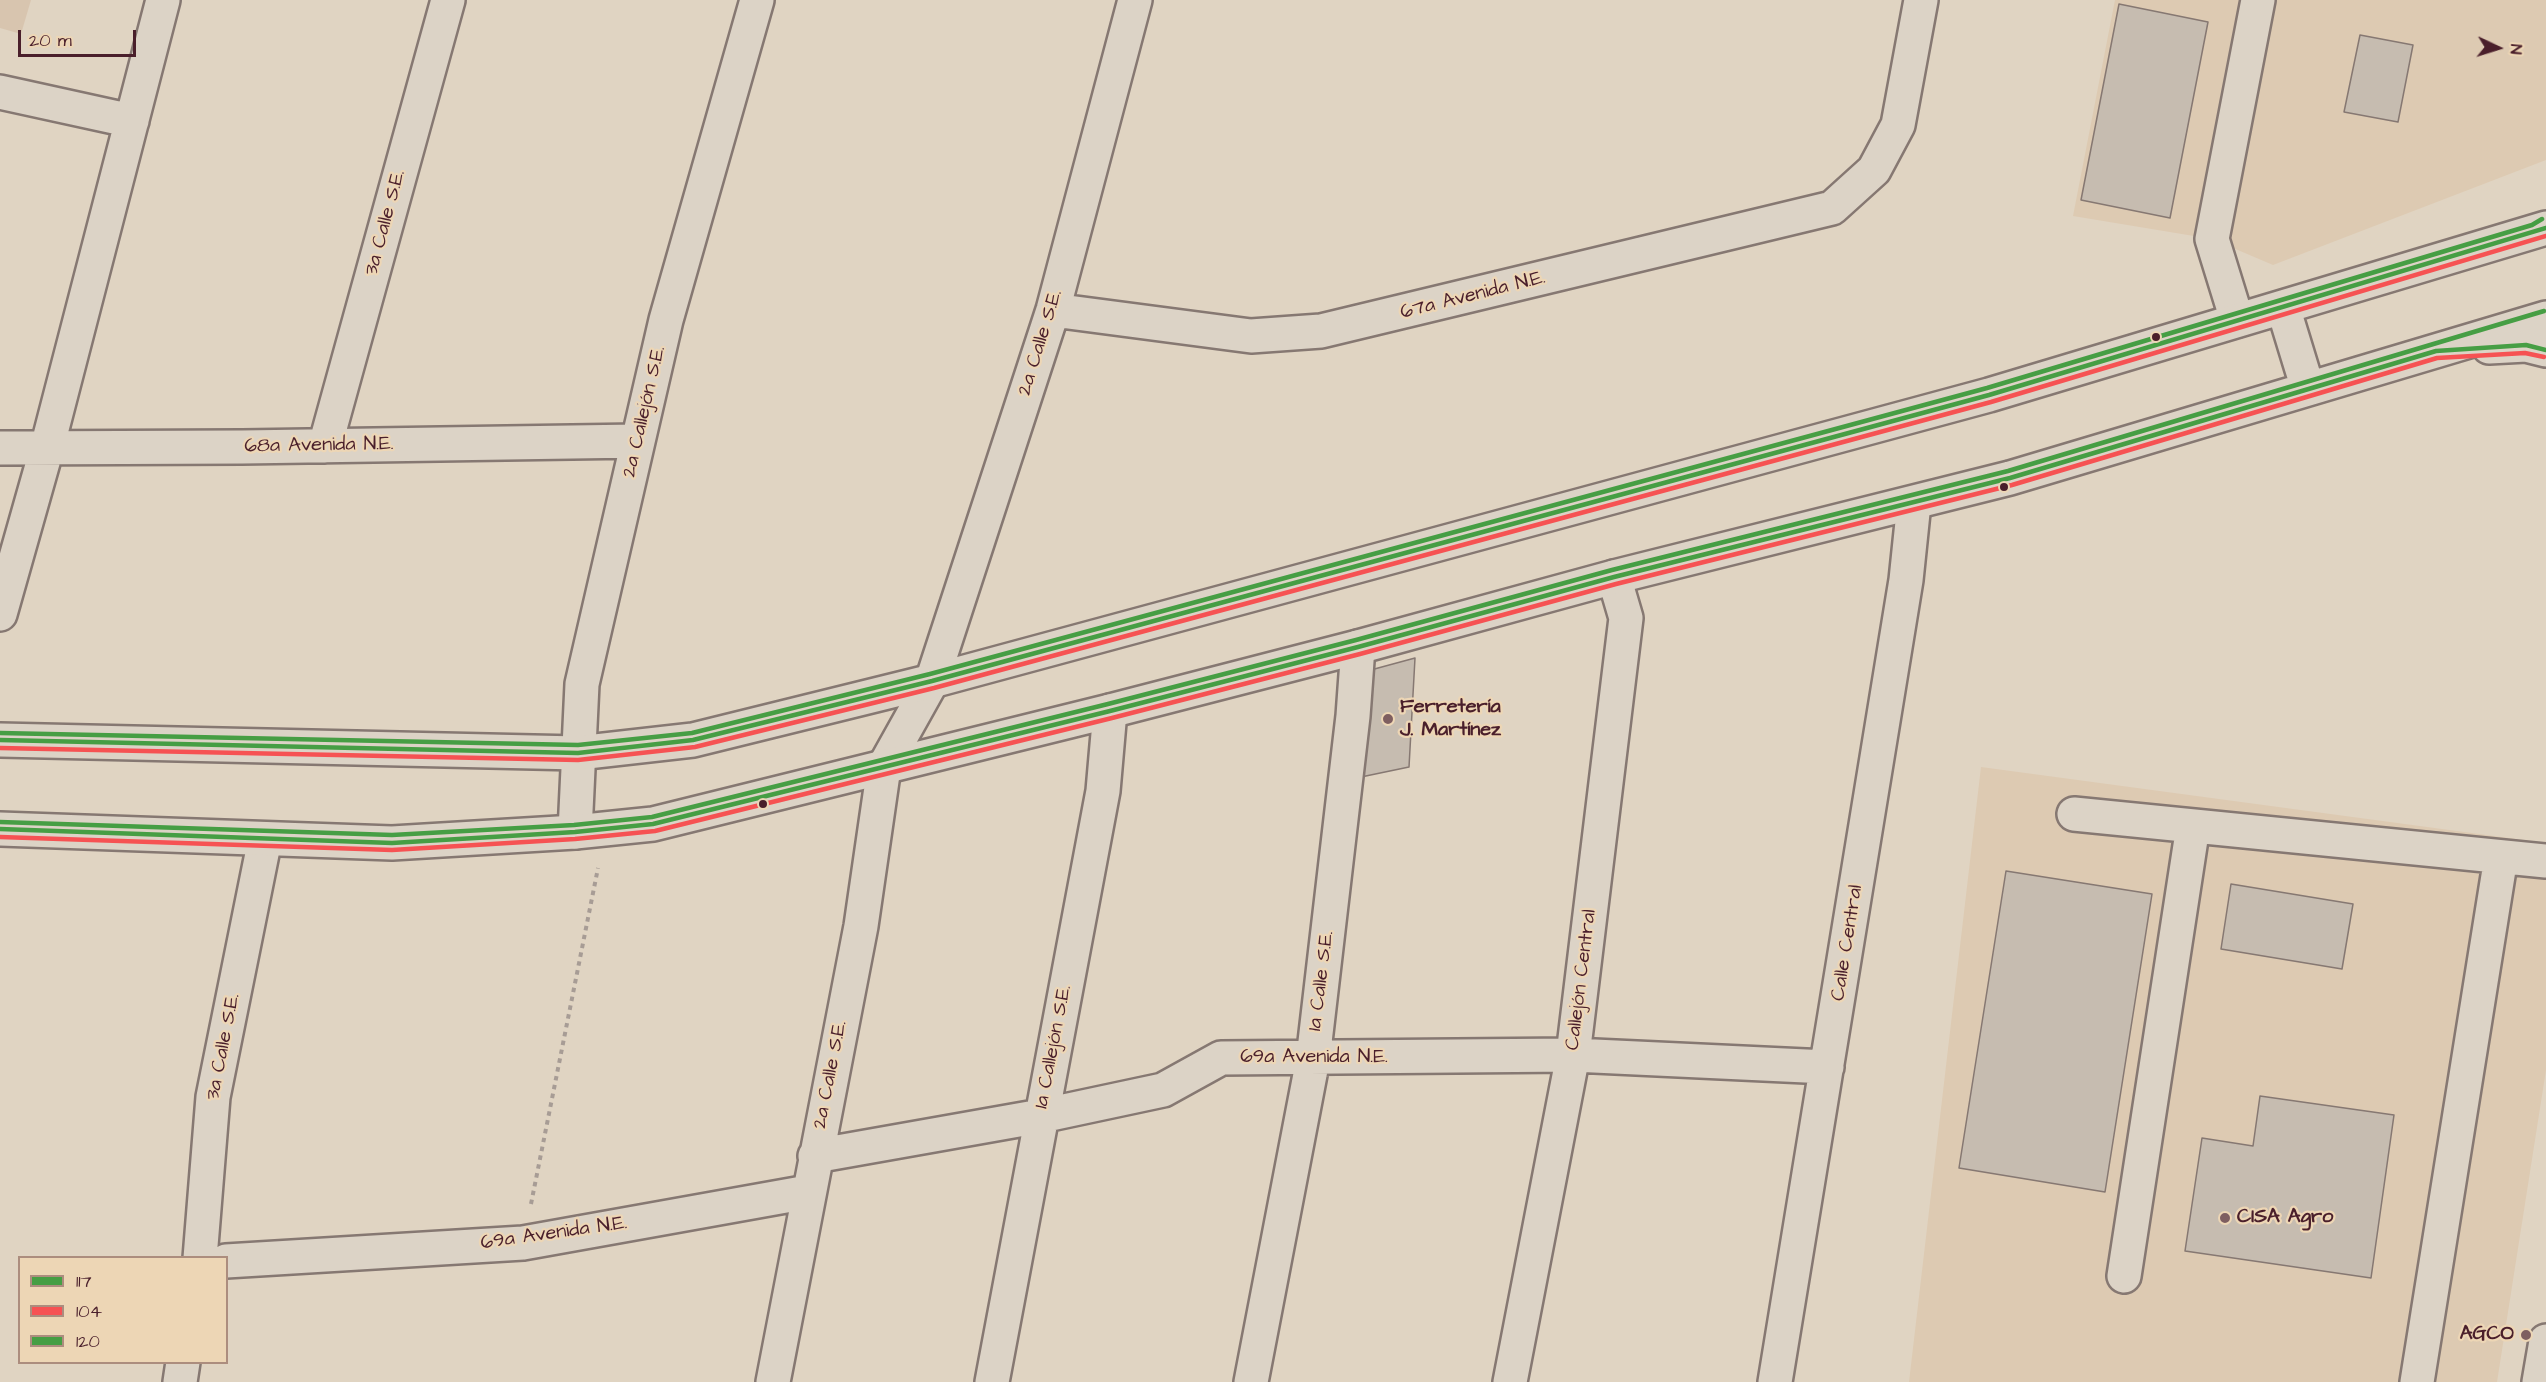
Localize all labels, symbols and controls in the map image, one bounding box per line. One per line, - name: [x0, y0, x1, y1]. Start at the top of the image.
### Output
- scale bar: [21, 18, 140, 56]
- north arrow: [2468, 18, 2528, 78]
- text: 20 m: [29, 28, 72, 53]
- text: N: [2505, 43, 2527, 55]
- street label: 3a Calle S.E.: [360, 168, 412, 278]
- street label: 67a Avenida N.E.: [1398, 266, 1548, 326]
- street label: 2a Calle S.E.: [1014, 287, 1068, 399]
- unlabelled marker: [2150, 331, 2162, 343]
- street label: 2a Callejón S.E.: [618, 344, 672, 480]
- street label: 68a Avenida N.E.: [244, 433, 394, 459]
- unlabelled marker: [1998, 481, 2010, 493]
- place label: Ferretería J. Martínez: [1400, 696, 1501, 743]
- marker: Ferretería J. Martínez: [1381, 712, 1395, 726]
- unlabelled marker: [757, 798, 769, 810]
- street label: Calle Central: [1827, 883, 1869, 1003]
- street label: Callejón Central: [1561, 908, 1603, 1052]
- street label: 1a Calle S.E.: [1304, 930, 1340, 1032]
- street label: 1a Callejón S.E.: [1030, 983, 1078, 1111]
- street label: 3a Calle S.E.: [202, 992, 246, 1102]
- street label: 2a Calle S.E.: [809, 1019, 853, 1131]
- street label: 69a Avenida N.E.: [1240, 1046, 1388, 1070]
- place label: CISA Agro: [2237, 1206, 2333, 1230]
- marker: CISA Agro: [2218, 1211, 2232, 1225]
- street label: 69a Avenida N.E.: [479, 1212, 629, 1256]
- legend: [18, 1256, 228, 1364]
- text: 117: [76, 1269, 92, 1294]
- text: 104: [76, 1299, 102, 1324]
- place label: AGCO: [2460, 1323, 2514, 1347]
- marker: AGCO: [2519, 1328, 2533, 1342]
- text: 120: [76, 1329, 100, 1354]

